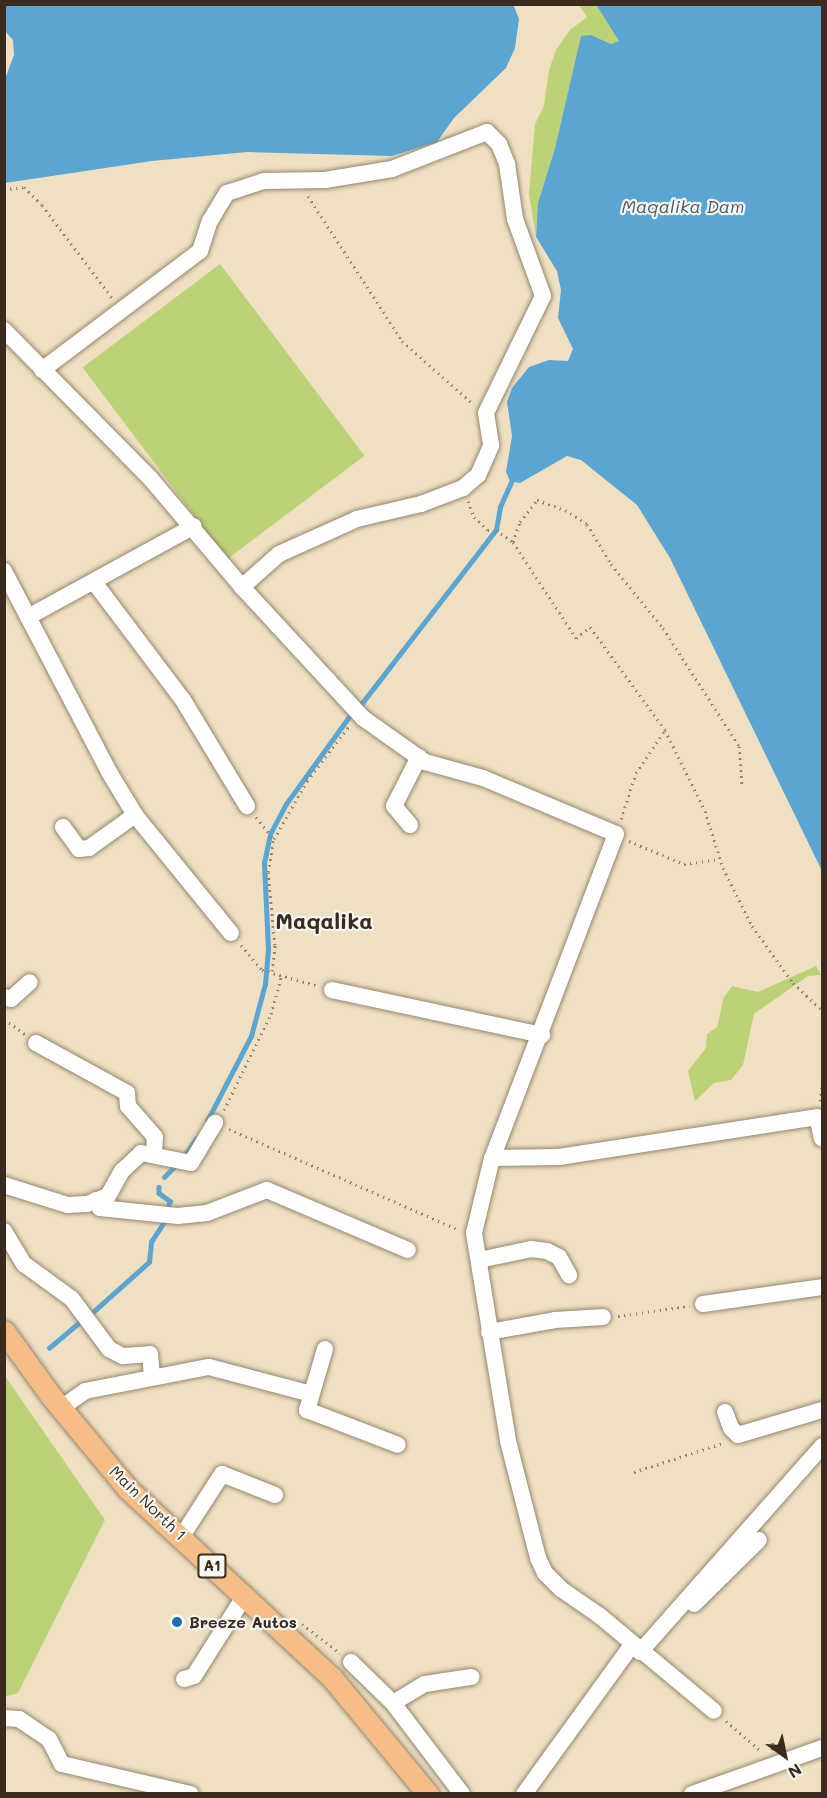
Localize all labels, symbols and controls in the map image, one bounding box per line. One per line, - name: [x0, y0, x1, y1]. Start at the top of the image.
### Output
- water label: Maqalika Dam: [622, 195, 744, 217]
- district label: Maqalika: [275, 908, 373, 934]
- street label: Main North 1: [106, 1462, 190, 1544]
- road number: A1: [197, 1554, 227, 1578]
- place label: Breeze Autos: [189, 1612, 297, 1632]
- marker: Breeze Autos: [170, 1615, 184, 1629]
- north arrow: [755, 1726, 815, 1786]
- text: N: [784, 1759, 806, 1784]

